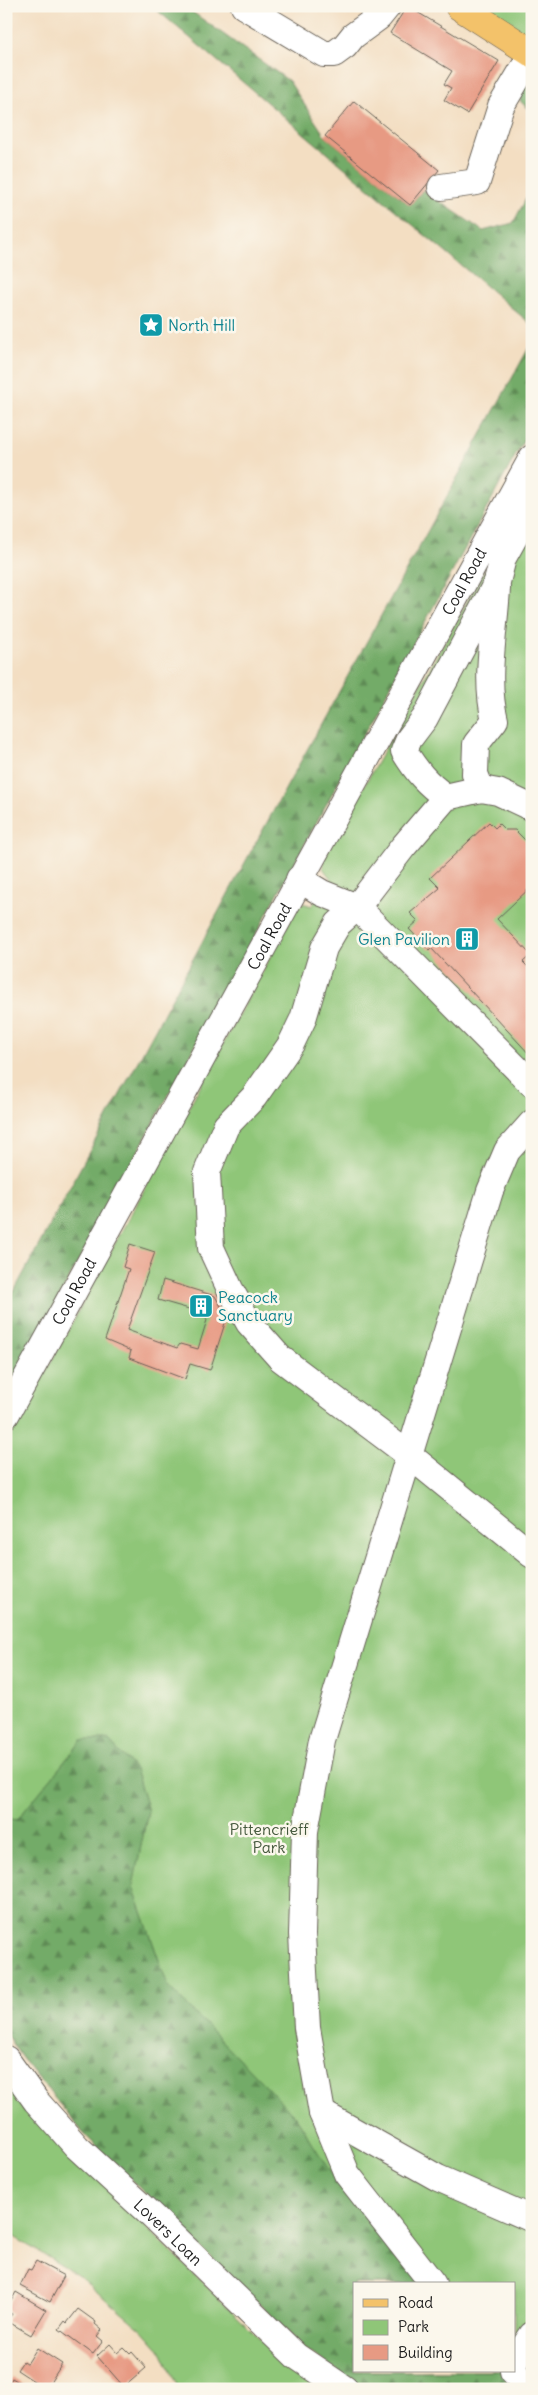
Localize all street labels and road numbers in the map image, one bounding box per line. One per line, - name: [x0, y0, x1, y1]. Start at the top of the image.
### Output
- street label: Coal Road: [438, 545, 491, 619]
- street label: Coal Road: [243, 899, 295, 974]
- street label: Coal Road: [47, 1254, 100, 1328]
- street label: Lovers Loan: [130, 2194, 207, 2270]

